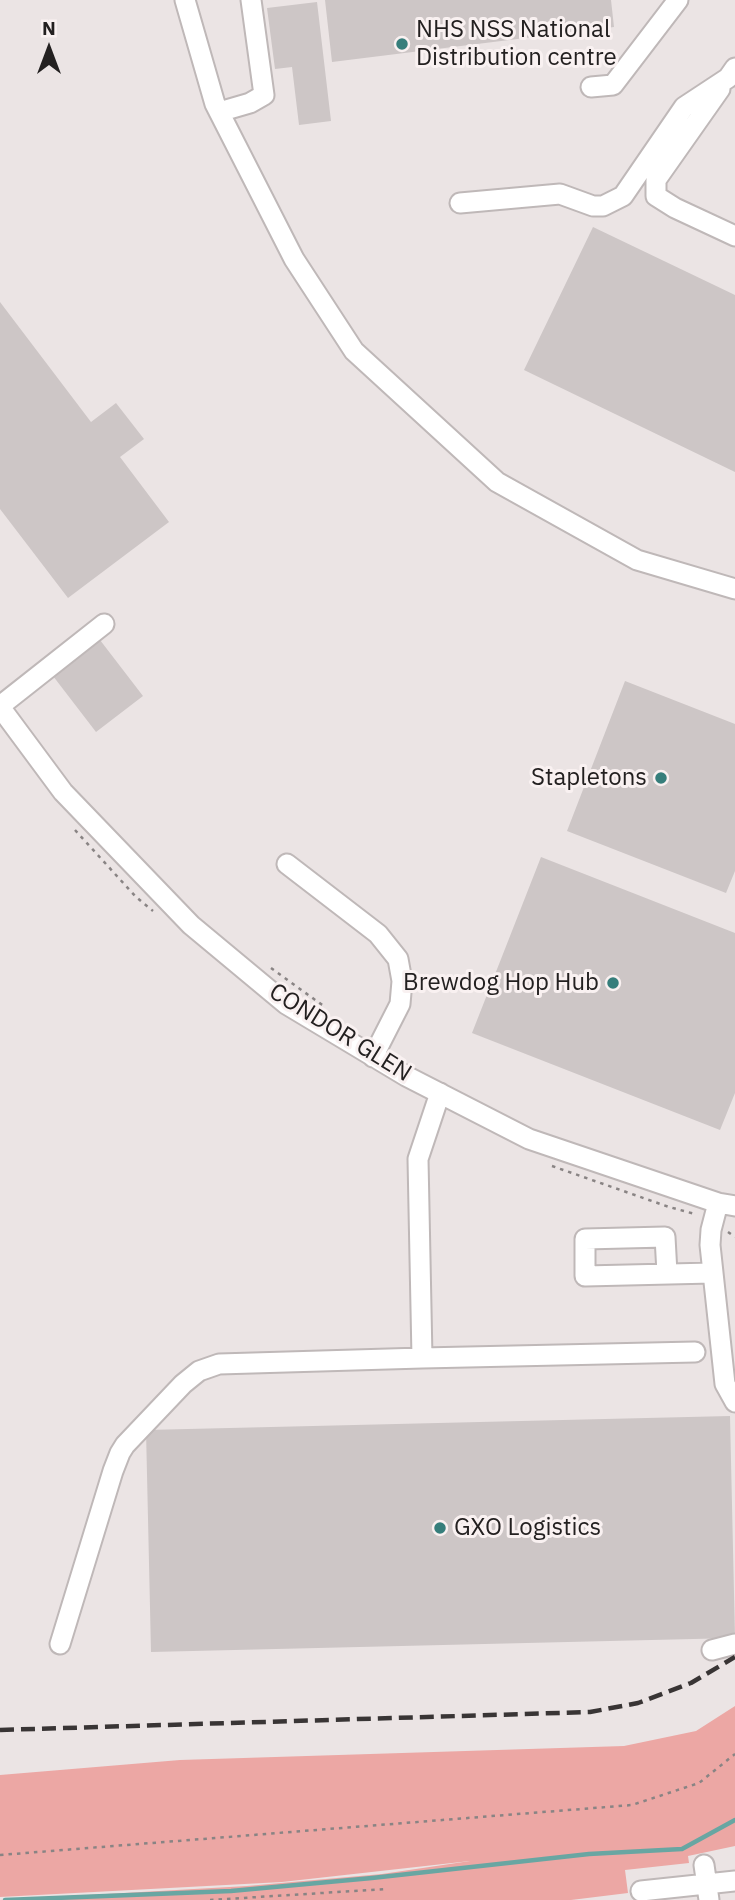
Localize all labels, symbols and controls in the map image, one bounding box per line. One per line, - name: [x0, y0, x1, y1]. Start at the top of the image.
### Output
- north arrow: [14, 14, 84, 84]
- text: N: [42, 16, 56, 40]
- place label: NHS NSS National Distribution centre: [416, 16, 617, 72]
- marker: NHS NSS National Distribution centre: [394, 36, 410, 52]
- place label: Stapletons: [531, 764, 647, 792]
- marker: Stapletons: [653, 770, 669, 786]
- place label: Brewdog Hop Hub: [403, 969, 599, 997]
- marker: Brewdog Hop Hub: [605, 975, 621, 991]
- street label: CONDOR GLEN: [264, 978, 416, 1088]
- place label: GXO Logistics: [454, 1514, 601, 1542]
- marker: GXO Logistics: [432, 1520, 448, 1536]

